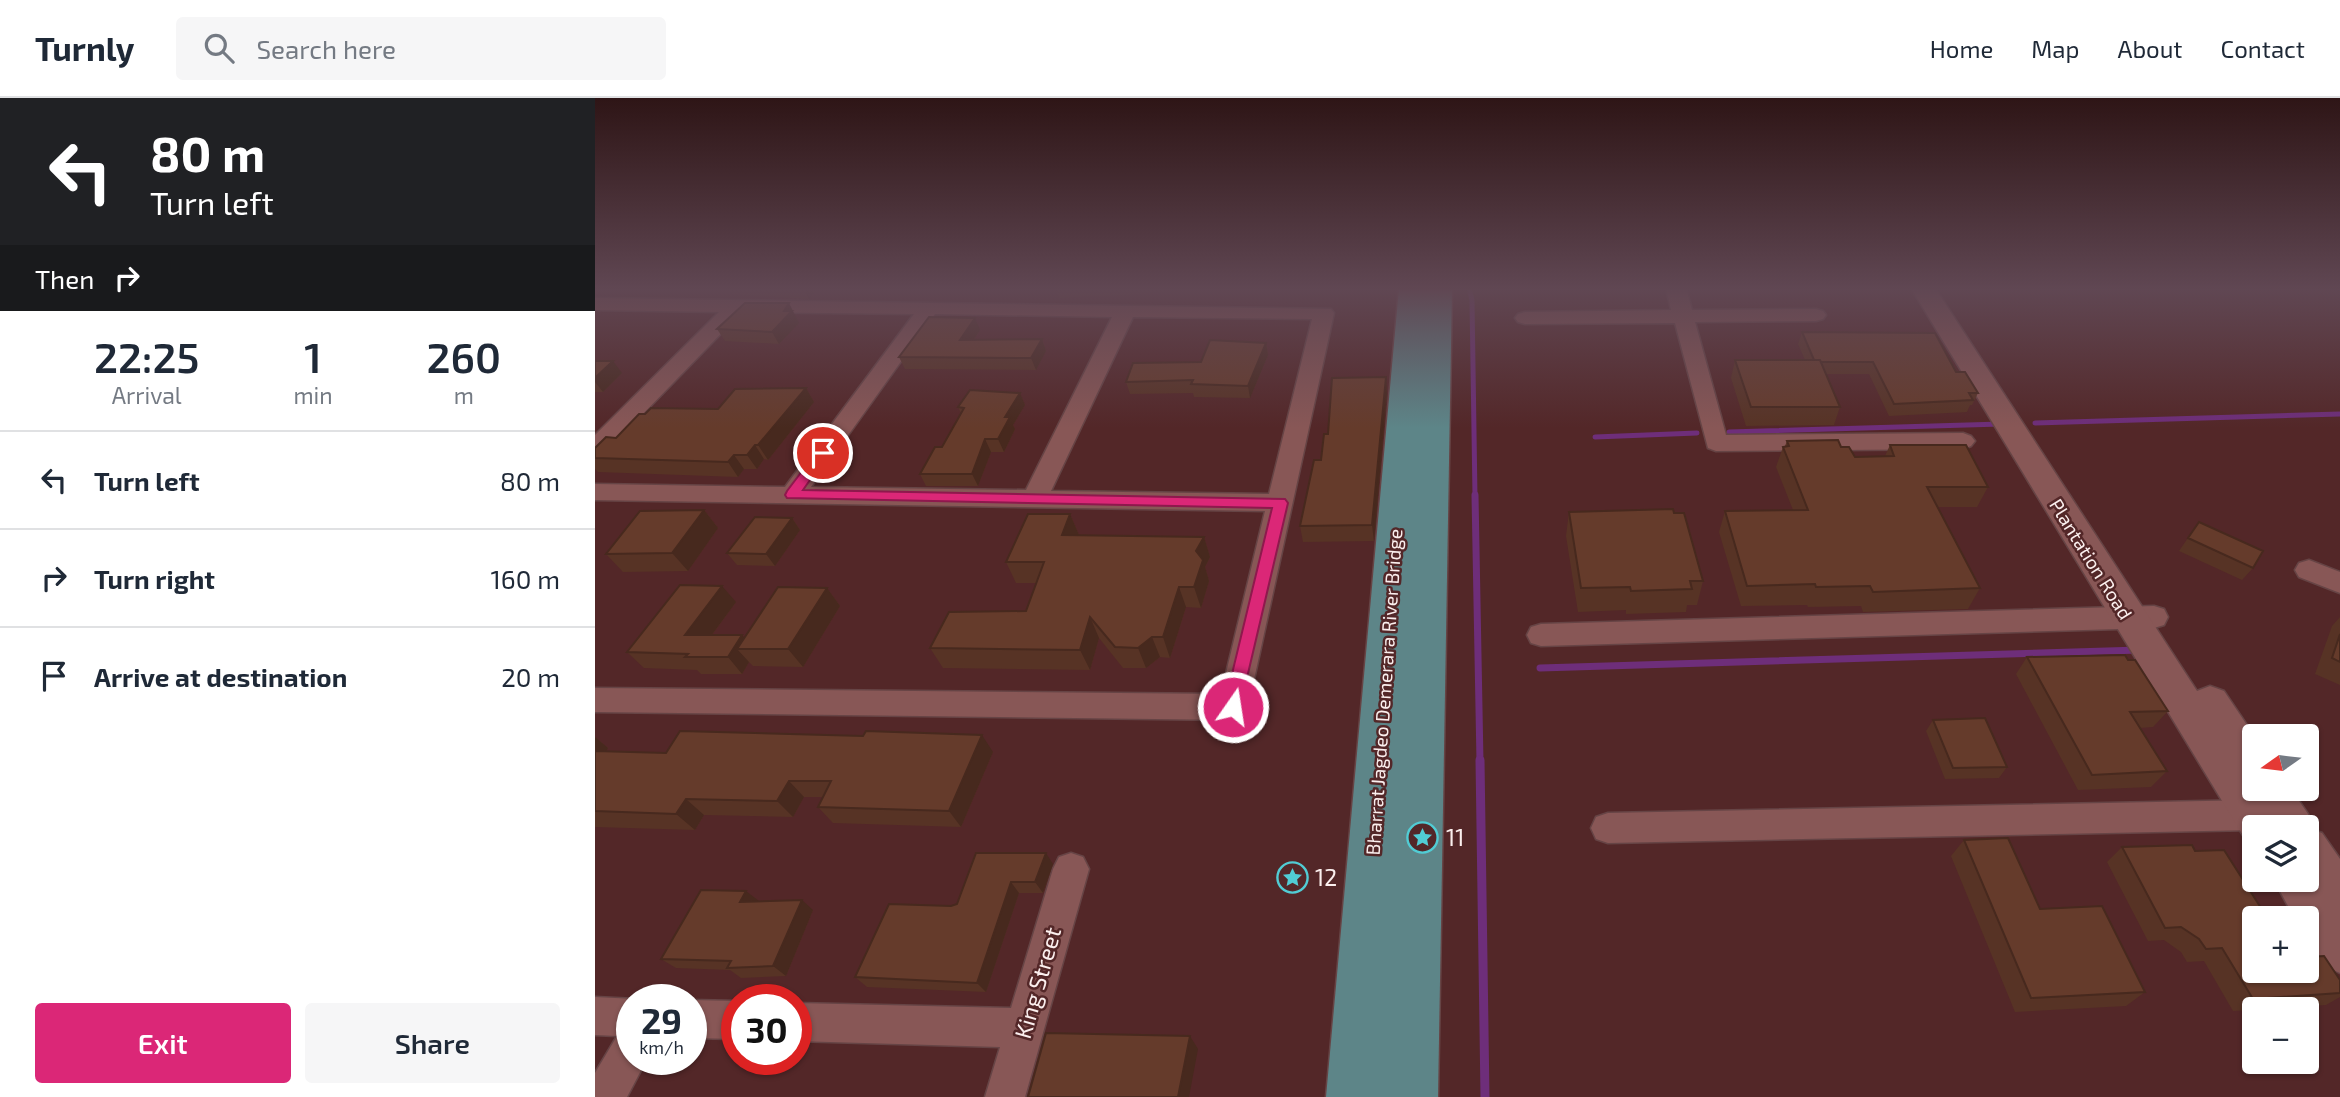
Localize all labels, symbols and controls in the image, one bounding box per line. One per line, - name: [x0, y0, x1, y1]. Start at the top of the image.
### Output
- search box: [176, 17, 666, 80]
- text: Turnly: [35, 28, 134, 68]
- icon: search: [200, 29, 238, 67]
- text: Search here: [256, 33, 396, 64]
- text: Home: [1930, 34, 1993, 63]
- text: Map: [2031, 34, 2079, 63]
- text: About: [2117, 34, 2183, 63]
- text: Contact: [2221, 34, 2305, 63]
- text: 80 m: [150, 123, 265, 182]
- icon: left: [35, 126, 126, 217]
- text: Turn left: [150, 183, 274, 221]
- icon: right: [108, 259, 146, 297]
- text: Then: [35, 263, 94, 294]
- text: 22:25: [94, 331, 199, 381]
- text: 1: [304, 331, 322, 381]
- text: 260: [427, 331, 501, 381]
- text: Arrival: [112, 381, 182, 409]
- text: min: [293, 381, 333, 409]
- text: m: [454, 381, 474, 409]
- pin: [793, 423, 853, 483]
- icon: arrive: [804, 434, 842, 472]
- icon: left: [35, 461, 73, 499]
- text: Turn left: [94, 465, 200, 496]
- text: 80 m: [500, 465, 560, 496]
- street label: Plantation Road: [2045, 494, 2138, 623]
- street label: Bharrat Jagdeo Demerara River Bridge: [1361, 528, 1406, 856]
- icon: right: [35, 559, 73, 597]
- text: Turn right: [94, 563, 215, 594]
- text: 160 m: [491, 563, 560, 594]
- icon: arrive: [35, 657, 73, 695]
- text: Arrive at destination: [94, 661, 347, 692]
- text: 20 m: [501, 661, 560, 692]
- position arrow: [1196, 670, 1270, 744]
- north arrow: [2242, 724, 2319, 802]
- map controls: [2242, 724, 2319, 1074]
- button: layers: [2242, 815, 2319, 892]
- place icon: 11: [1406, 821, 1440, 855]
- place label: 11: [1446, 823, 1464, 851]
- place icon: 12: [1275, 861, 1309, 895]
- place label: 12: [1315, 863, 1337, 891]
- button: +: [2242, 906, 2319, 983]
- street label: King Street: [1008, 924, 1066, 1042]
- speed limit sign: 30: [721, 984, 812, 1075]
- button: −: [2242, 997, 2319, 1074]
- text: 29: [641, 999, 682, 1041]
- button: Exit: [35, 1003, 291, 1083]
- button: Share: [305, 1003, 560, 1083]
- text: km/h: [639, 1036, 684, 1058]

